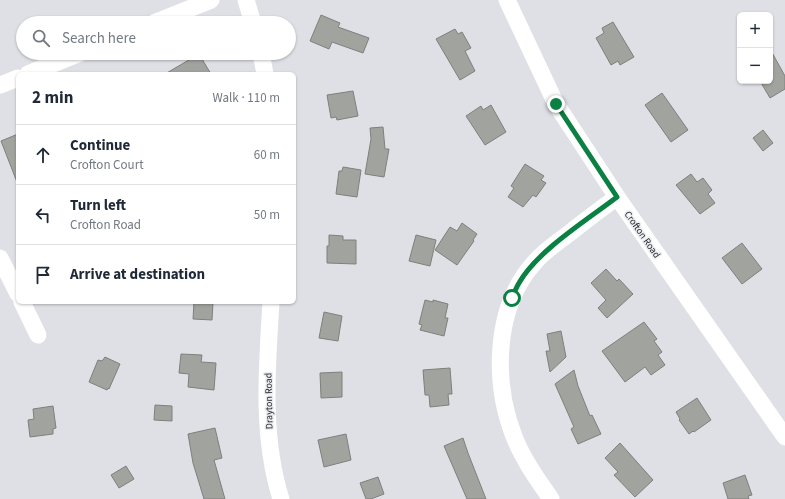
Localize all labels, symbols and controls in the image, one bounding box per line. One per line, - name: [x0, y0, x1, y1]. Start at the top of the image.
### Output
- map controls: [737, 12, 773, 84]
- button: +: [737, 12, 773, 48]
- search box: [16, 16, 296, 60]
- icon: search: [30, 27, 52, 49]
- text: Search here: [62, 28, 136, 49]
- button: −: [737, 48, 773, 84]
- text: 2 min: [32, 86, 73, 110]
- text: Walk · 110 m: [212, 89, 280, 107]
- route end: [547, 95, 565, 113]
- text: Continue: [70, 135, 130, 156]
- icon: ahead: [32, 144, 54, 166]
- text: 60 m: [254, 146, 280, 164]
- text: Crofton Court: [70, 156, 144, 174]
- text: Turn left: [70, 195, 126, 216]
- icon: left: [32, 204, 54, 226]
- text: 50 m: [254, 206, 280, 224]
- street label: Crofton Road: [621, 208, 664, 261]
- text: Crofton Road: [70, 216, 141, 234]
- icon: arrive: [32, 264, 54, 286]
- text: Arrive at destination: [70, 264, 205, 285]
- route start: [503, 289, 521, 307]
- street label: Drayton Road: [262, 373, 276, 429]

